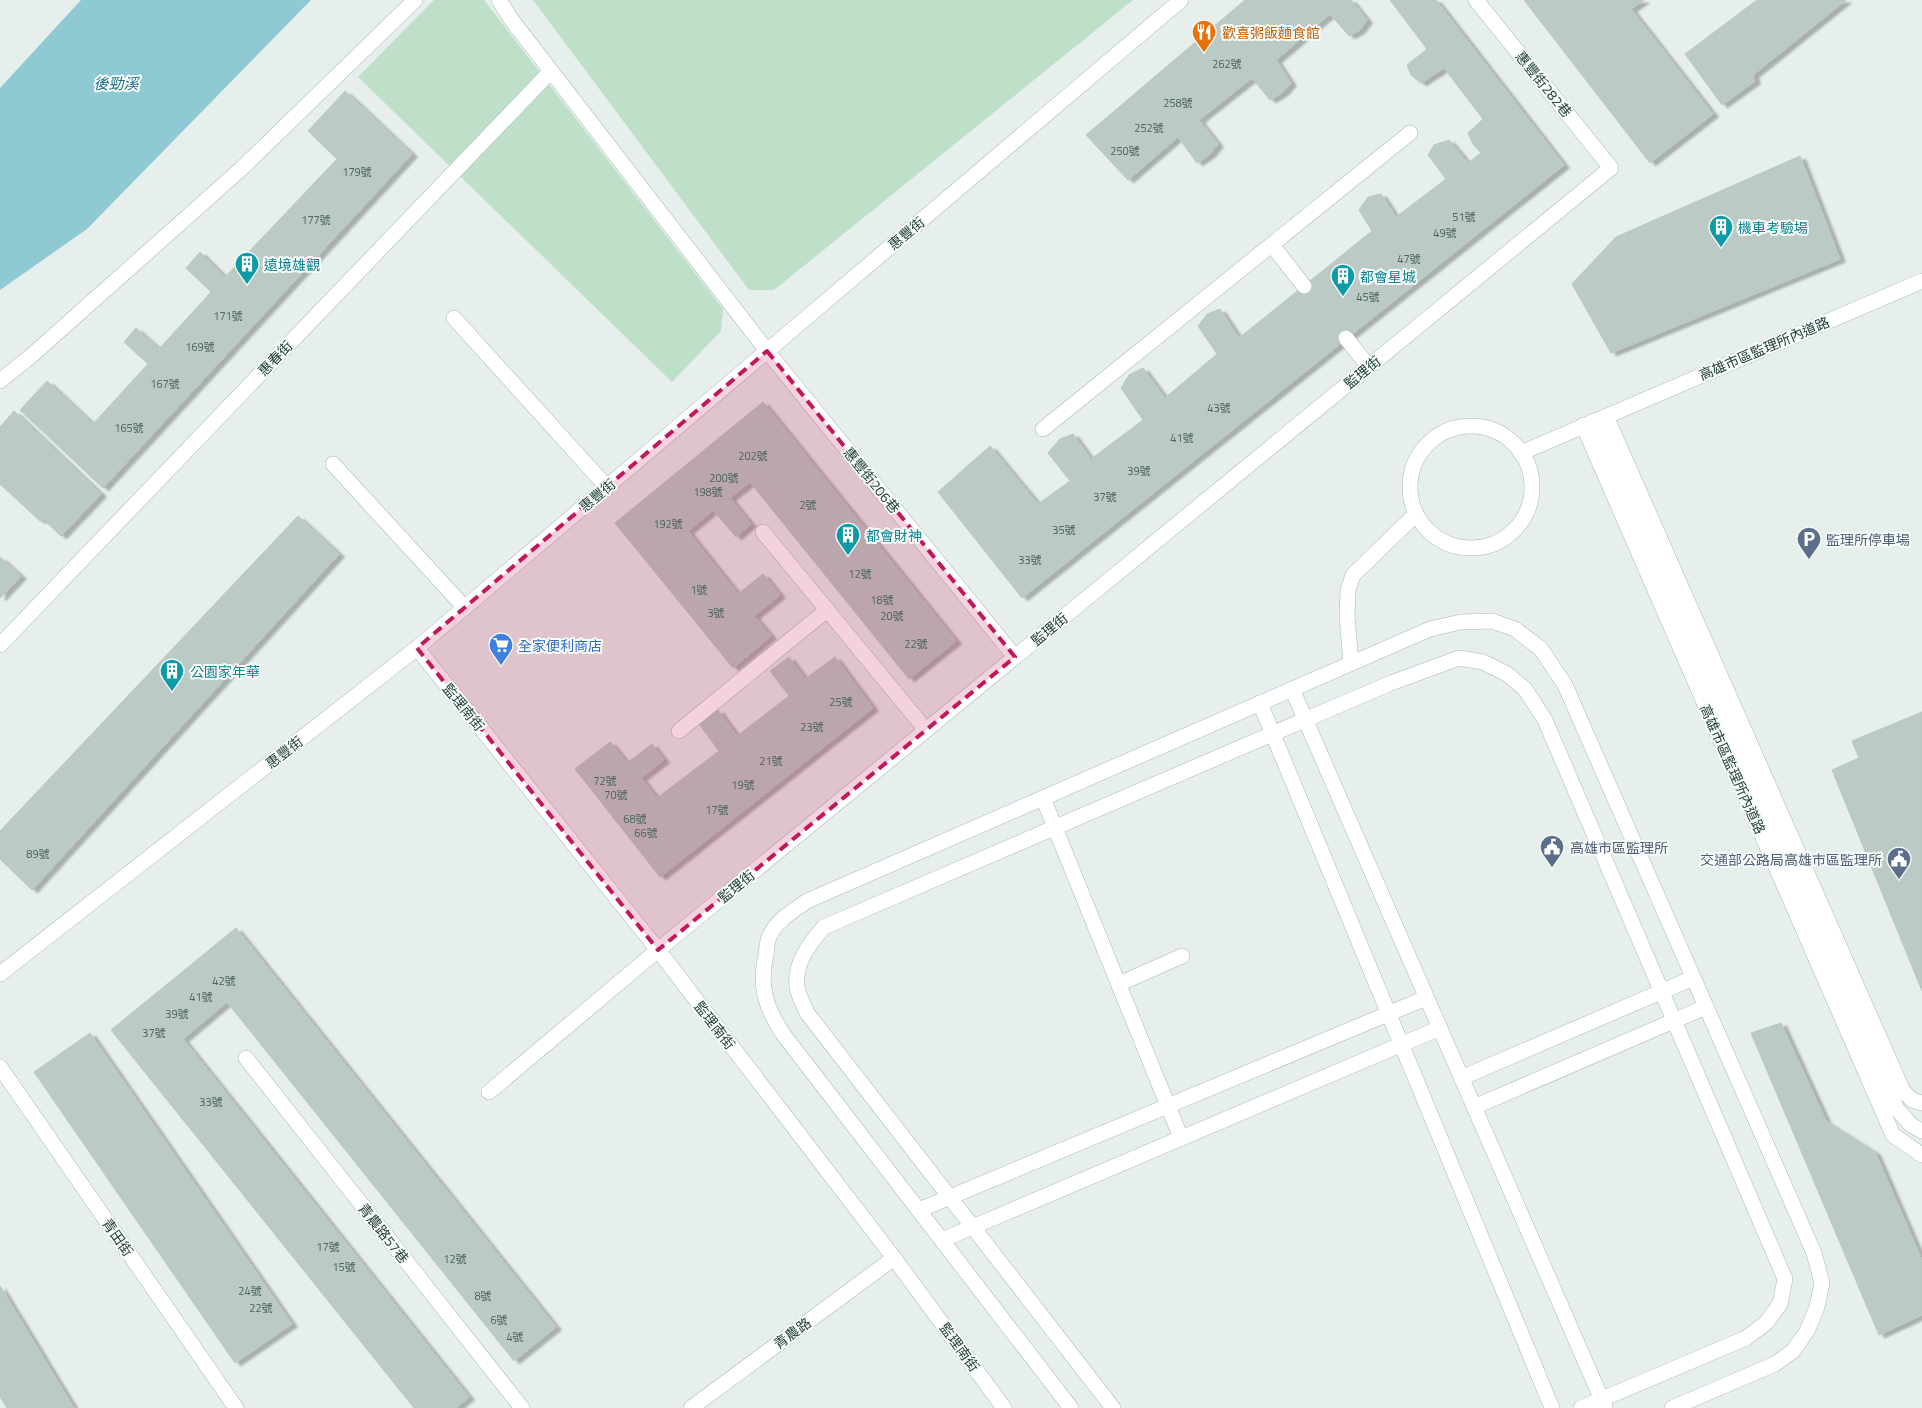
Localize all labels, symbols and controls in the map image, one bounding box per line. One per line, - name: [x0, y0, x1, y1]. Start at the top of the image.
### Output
- restaurant icon: 歡喜粥飯麵食館: [1191, 19, 1217, 53]
- place label: 歡喜粥飯麵食館: [1222, 22, 1320, 43]
- street label: 惠豐街282巷: [1511, 46, 1577, 122]
- house number: 262號: [1212, 56, 1242, 72]
- water label: 後勁溪: [93, 72, 140, 95]
- house number: 258號: [1163, 95, 1193, 111]
- house number: 252號: [1134, 120, 1164, 136]
- house number: 250號: [1110, 143, 1140, 159]
- house number: 179號: [342, 164, 372, 180]
- house number: 51號: [1452, 209, 1476, 225]
- street label: 惠豐街: [883, 211, 929, 255]
- house number: 177號: [301, 212, 331, 228]
- building icon: 機車考驗場: [1708, 214, 1734, 248]
- place label: 機車考驗場: [1738, 217, 1808, 238]
- house number: 49號: [1433, 225, 1457, 241]
- building icon: 遠境雄觀: [234, 251, 260, 285]
- house number: 47號: [1397, 251, 1421, 267]
- place label: 遠境雄觀: [264, 254, 320, 275]
- building icon: 都會星城: [1330, 263, 1356, 297]
- place label: 都會星城: [1360, 266, 1416, 287]
- house number: 45號: [1356, 289, 1380, 305]
- house number: 171號: [213, 308, 243, 324]
- street label: 高雄市區監理所內道路: [1695, 311, 1833, 385]
- street label: 惠春街: [253, 336, 297, 380]
- house number: 169號: [185, 339, 215, 355]
- street label: 監理街: [1339, 351, 1385, 393]
- house number: 167號: [150, 376, 180, 392]
- house number: 43號: [1207, 400, 1231, 416]
- house number: 165號: [114, 420, 144, 436]
- house number: 41號: [1170, 430, 1194, 446]
- street label: 惠豐街206巷: [839, 442, 905, 518]
- house number: 202號: [738, 448, 768, 464]
- house number: 39號: [1127, 463, 1151, 479]
- house number: 200號: [709, 470, 739, 486]
- street label: 惠豐街: [574, 473, 620, 517]
- house number: 198號: [693, 484, 723, 500]
- house number: 37號: [1093, 489, 1117, 505]
- house number: 2號: [799, 497, 817, 513]
- house number: 192號: [653, 516, 683, 532]
- building icon: 都會財神: [835, 522, 861, 556]
- house number: 35號: [1052, 522, 1076, 538]
- place label: 都會財神: [866, 525, 922, 546]
- parking icon: 監理所停車場: [1796, 526, 1822, 560]
- place label: 監理所停車場: [1826, 529, 1910, 550]
- house number: 33號: [1018, 552, 1042, 568]
- house number: 12號: [848, 566, 872, 582]
- house number: 1號: [690, 582, 708, 598]
- house number: 18號: [870, 592, 894, 608]
- house number: 3號: [707, 605, 725, 621]
- house number: 20號: [880, 608, 904, 624]
- street label: 監理街: [1026, 608, 1072, 650]
- supermarket icon: 全家便利商店: [488, 632, 514, 666]
- place label: 全家便利商店: [518, 635, 602, 656]
- house number: 22號: [904, 636, 928, 652]
- building icon: 公園家年華: [159, 658, 185, 692]
- place label: 公園家年華: [190, 661, 260, 682]
- street label: 監理南街: [438, 679, 490, 735]
- house number: 25號: [829, 694, 853, 710]
- street label: 高雄市區監理所內道路: [1695, 701, 1771, 837]
- house number: 23號: [800, 719, 824, 735]
- street label: 惠豐街: [261, 731, 307, 773]
- house number: 21號: [759, 753, 783, 769]
- house number: 72號: [593, 773, 617, 789]
- house number: 19號: [731, 777, 755, 793]
- house number: 70號: [604, 787, 628, 803]
- house number: 17號: [705, 802, 729, 818]
- house number: 68號: [623, 811, 647, 827]
- house number: 66號: [634, 825, 658, 841]
- public building icon: 高雄市區監理所: [1539, 834, 1565, 868]
- place label: 高雄市區監理所: [1570, 837, 1668, 858]
- house number: 89號: [26, 846, 50, 862]
- public building icon: 交通部公路局高雄市區監理所: [1886, 846, 1912, 880]
- place label: 交通部公路局高雄市區監理所: [1700, 849, 1882, 870]
- street label: 監理街: [713, 865, 759, 907]
- house number: 42號: [212, 973, 236, 989]
- house number: 41號: [189, 989, 213, 1005]
- street label: 監理南街: [689, 996, 741, 1054]
- house number: 39號: [165, 1006, 189, 1022]
- house number: 37號: [142, 1025, 166, 1041]
- house number: 33號: [199, 1094, 223, 1110]
- street label: 青農路57巷: [354, 1198, 414, 1268]
- street label: 青田街: [97, 1214, 139, 1260]
- house number: 17號: [316, 1239, 340, 1255]
- house number: 12號: [443, 1251, 467, 1267]
- house number: 15號: [332, 1259, 356, 1275]
- house number: 24號: [238, 1283, 262, 1299]
- house number: 8號: [474, 1288, 492, 1304]
- house number: 22號: [249, 1300, 273, 1316]
- house number: 6號: [490, 1312, 508, 1328]
- street label: 青農路: [769, 1312, 815, 1354]
- street label: 監理南街: [935, 1318, 985, 1376]
- house number: 4號: [506, 1329, 524, 1345]

